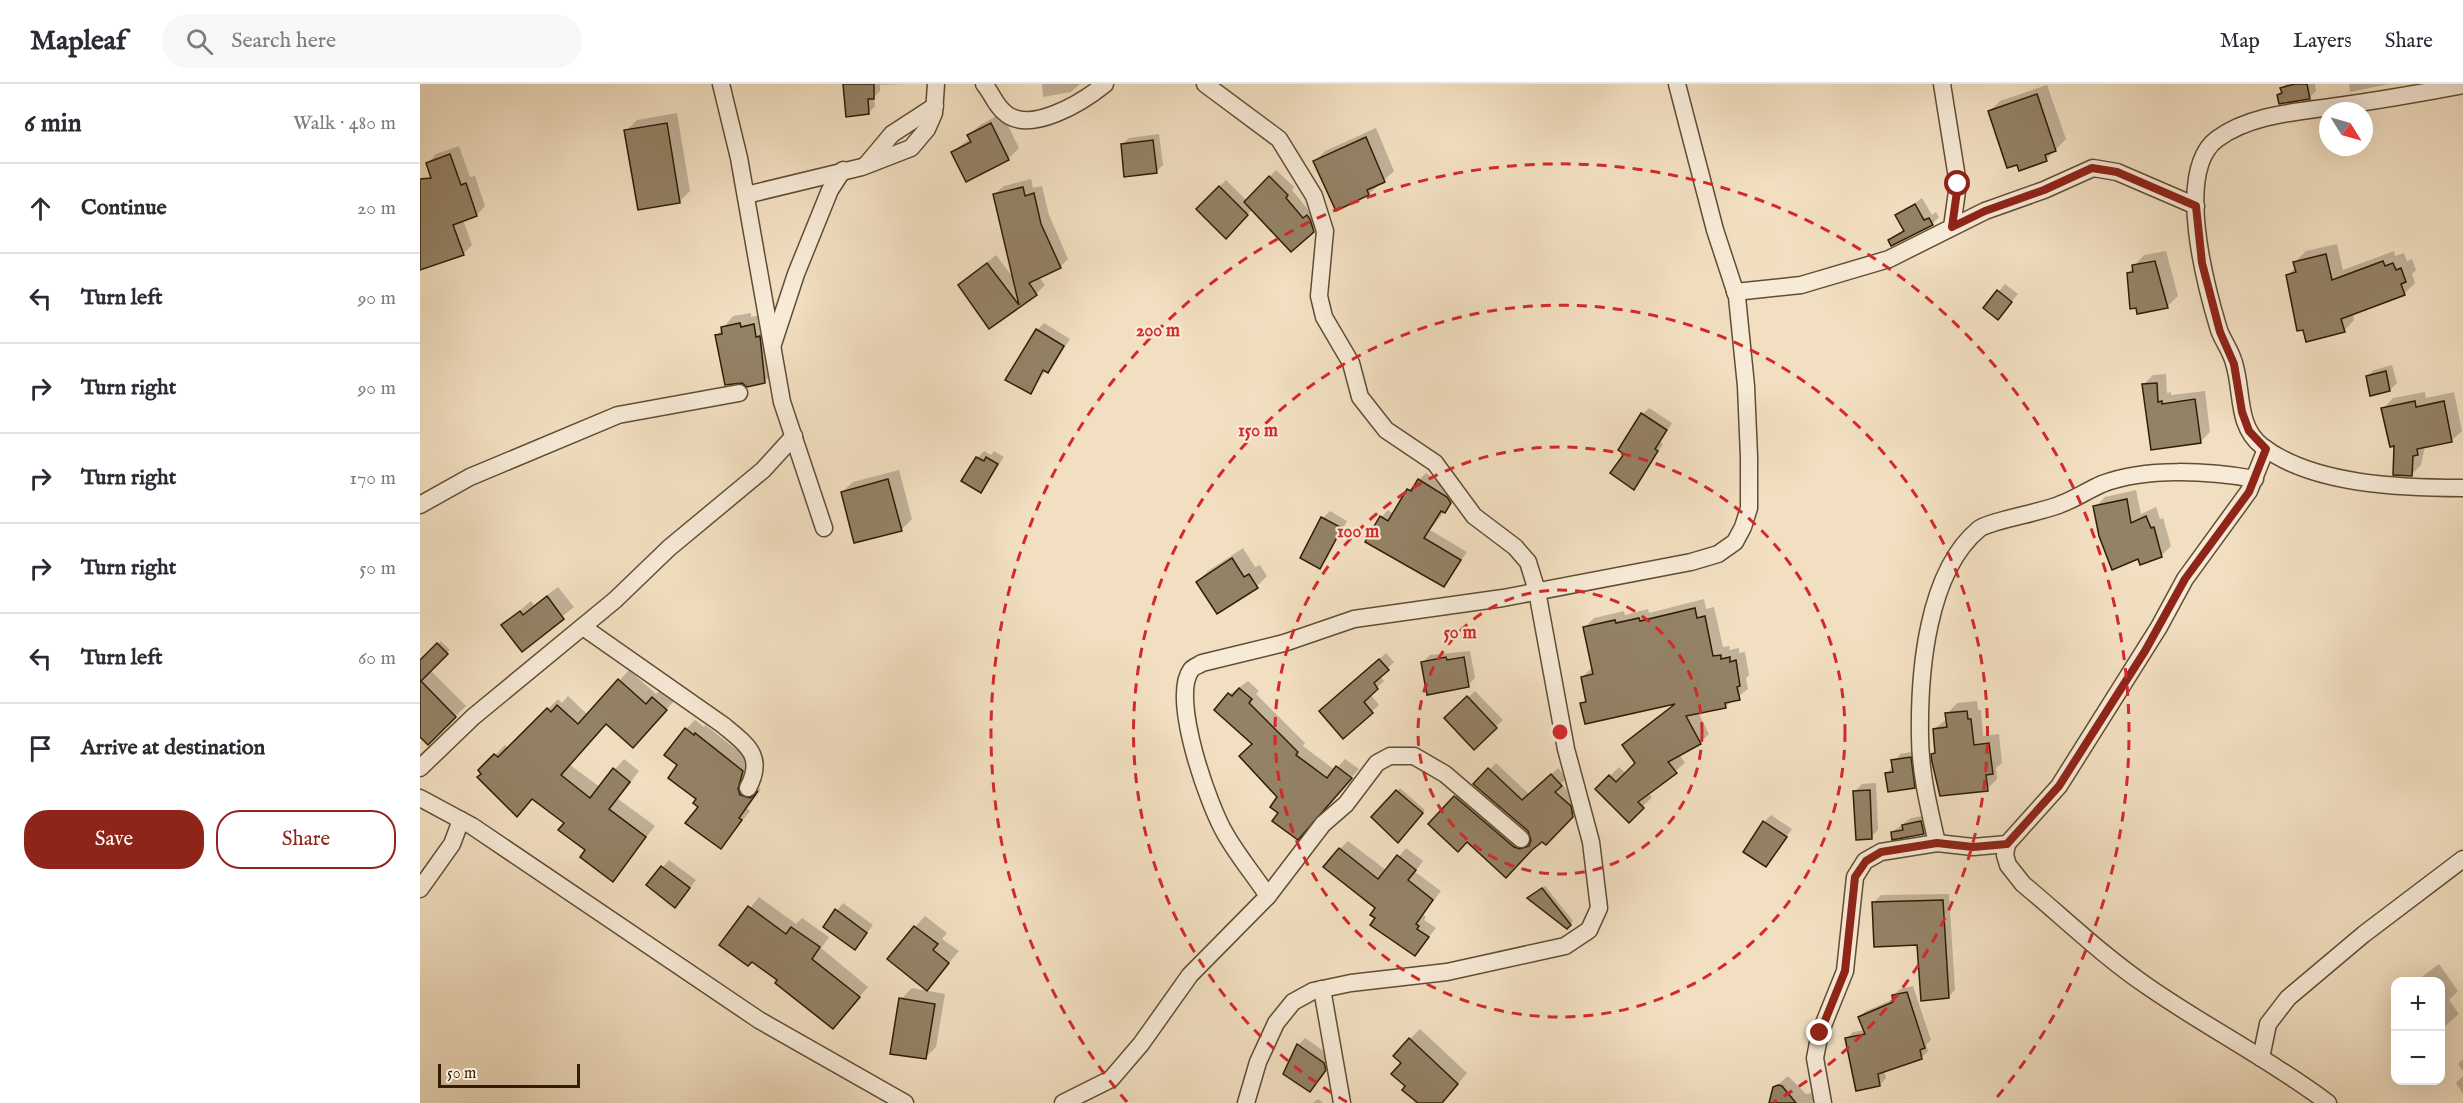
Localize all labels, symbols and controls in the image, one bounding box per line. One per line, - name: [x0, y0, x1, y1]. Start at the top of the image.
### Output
- search box: [162, 14, 582, 68]
- text: Mapleaf: [30, 24, 126, 59]
- icon: search: [183, 25, 216, 58]
- text: Search here: [231, 27, 336, 55]
- text: Map: [2220, 28, 2260, 55]
- text: Layers: [2293, 28, 2352, 55]
- text: Share: [2385, 28, 2433, 55]
- north arrow: [2319, 102, 2373, 156]
- text: 6 min: [24, 107, 82, 140]
- text: Walk · 480 m: [293, 111, 396, 136]
- route start: [1944, 170, 1970, 196]
- icon: ahead: [24, 192, 57, 225]
- text: Continue: [81, 194, 167, 222]
- text: 20 m: [357, 196, 396, 221]
- icon: left: [24, 282, 57, 315]
- text: Turn left: [81, 284, 163, 312]
- text: 90 m: [358, 286, 396, 311]
- text: 200 m: [1136, 320, 1180, 343]
- icon: right: [24, 372, 57, 405]
- text: Turn right: [81, 374, 176, 402]
- text: 90 m: [358, 376, 396, 401]
- text: 150 m: [1238, 420, 1278, 443]
- icon: right: [24, 462, 57, 495]
- text: Turn right: [81, 464, 176, 492]
- text: 170 m: [350, 466, 396, 491]
- text: 100 m: [1337, 521, 1379, 544]
- icon: right: [24, 552, 57, 585]
- text: Turn right: [81, 554, 176, 582]
- text: 50 m: [359, 556, 396, 581]
- text: 50 m: [1443, 622, 1477, 645]
- icon: left: [24, 642, 57, 675]
- text: Turn left: [81, 644, 163, 672]
- text: 60 m: [358, 646, 396, 671]
- centre of rings: [1550, 722, 1570, 742]
- icon: arrive: [24, 732, 57, 765]
- text: Arrive at destination: [81, 734, 265, 762]
- button: Save: [24, 810, 204, 869]
- button: Share: [216, 810, 396, 869]
- map controls: [2391, 977, 2445, 1085]
- button: +: [2391, 977, 2445, 1031]
- route end: [1806, 1019, 1832, 1045]
- button: −: [2391, 1031, 2445, 1085]
- scale bar: [438, 1061, 580, 1088]
- text: 50 m: [447, 1064, 476, 1084]

